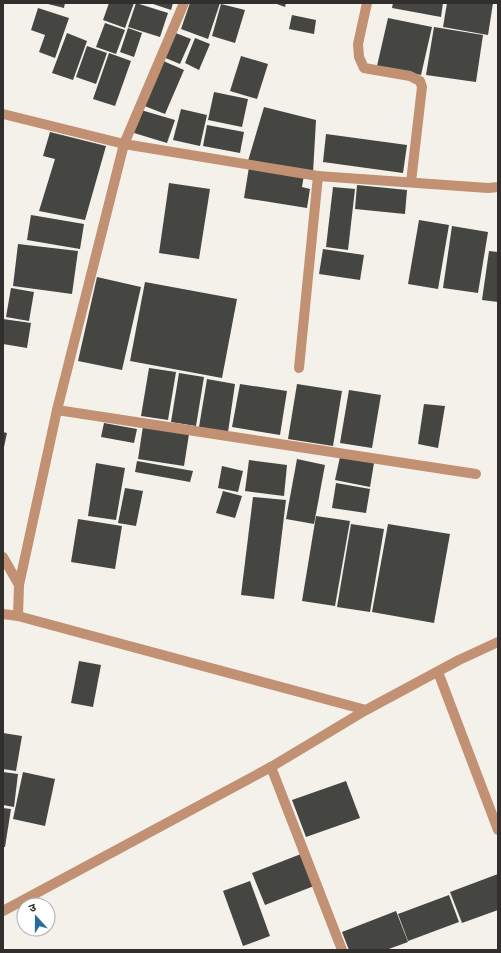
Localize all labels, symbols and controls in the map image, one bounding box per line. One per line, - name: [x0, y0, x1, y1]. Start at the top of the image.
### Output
- north arrow: [16, 897, 56, 937]
- text: उ: [27, 901, 38, 914]

